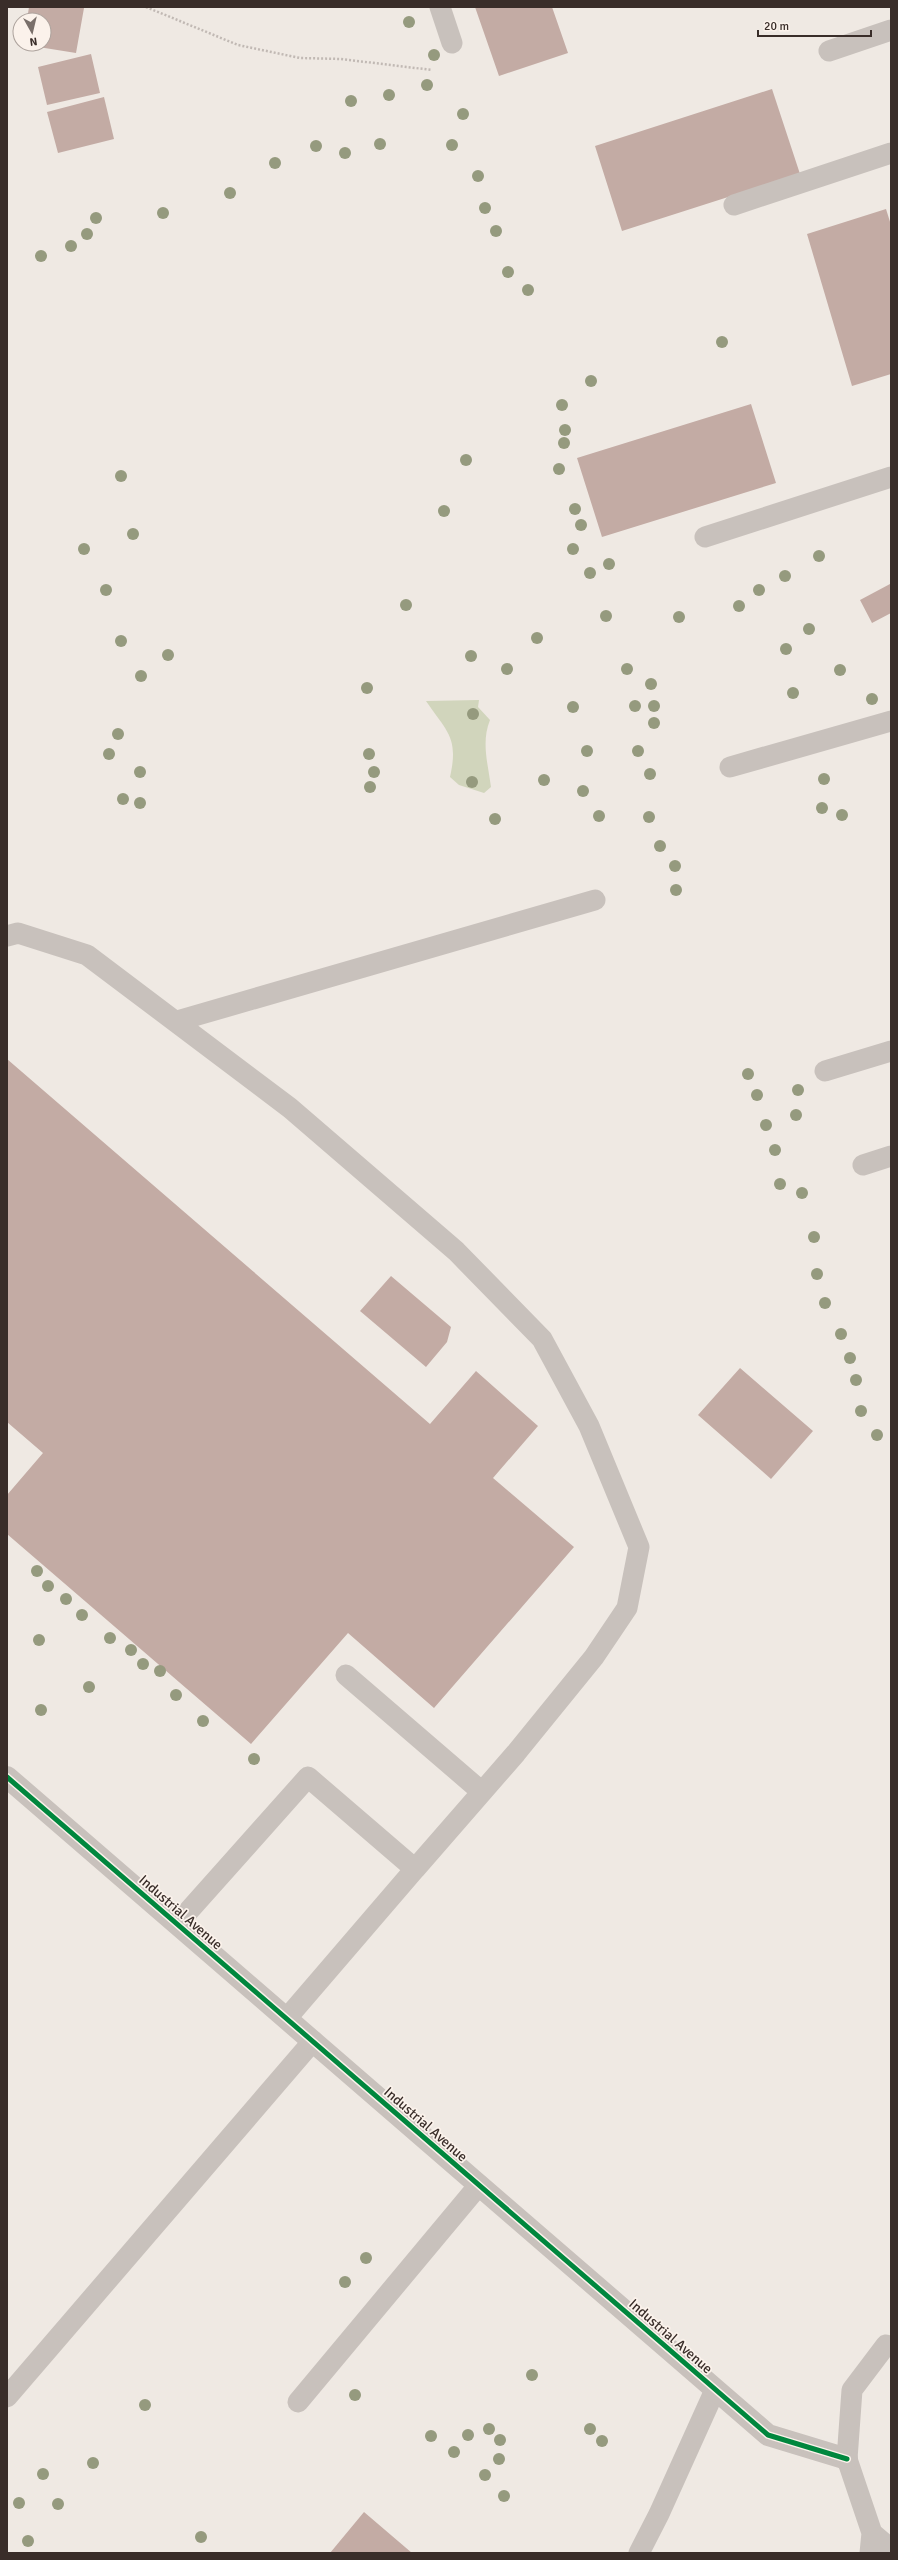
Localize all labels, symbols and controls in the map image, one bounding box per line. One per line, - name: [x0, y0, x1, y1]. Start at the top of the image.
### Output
- north arrow: [12, 12, 52, 52]
- scale bar: [758, 12, 871, 38]
- text: 20 m: [764, 19, 789, 34]
- text: N: [29, 34, 38, 48]
- street label: Industrial Avenue: [135, 1871, 226, 1953]
- street label: Industrial Avenue: [380, 2083, 471, 2165]
- street label: Industrial Avenue: [625, 2295, 716, 2377]

